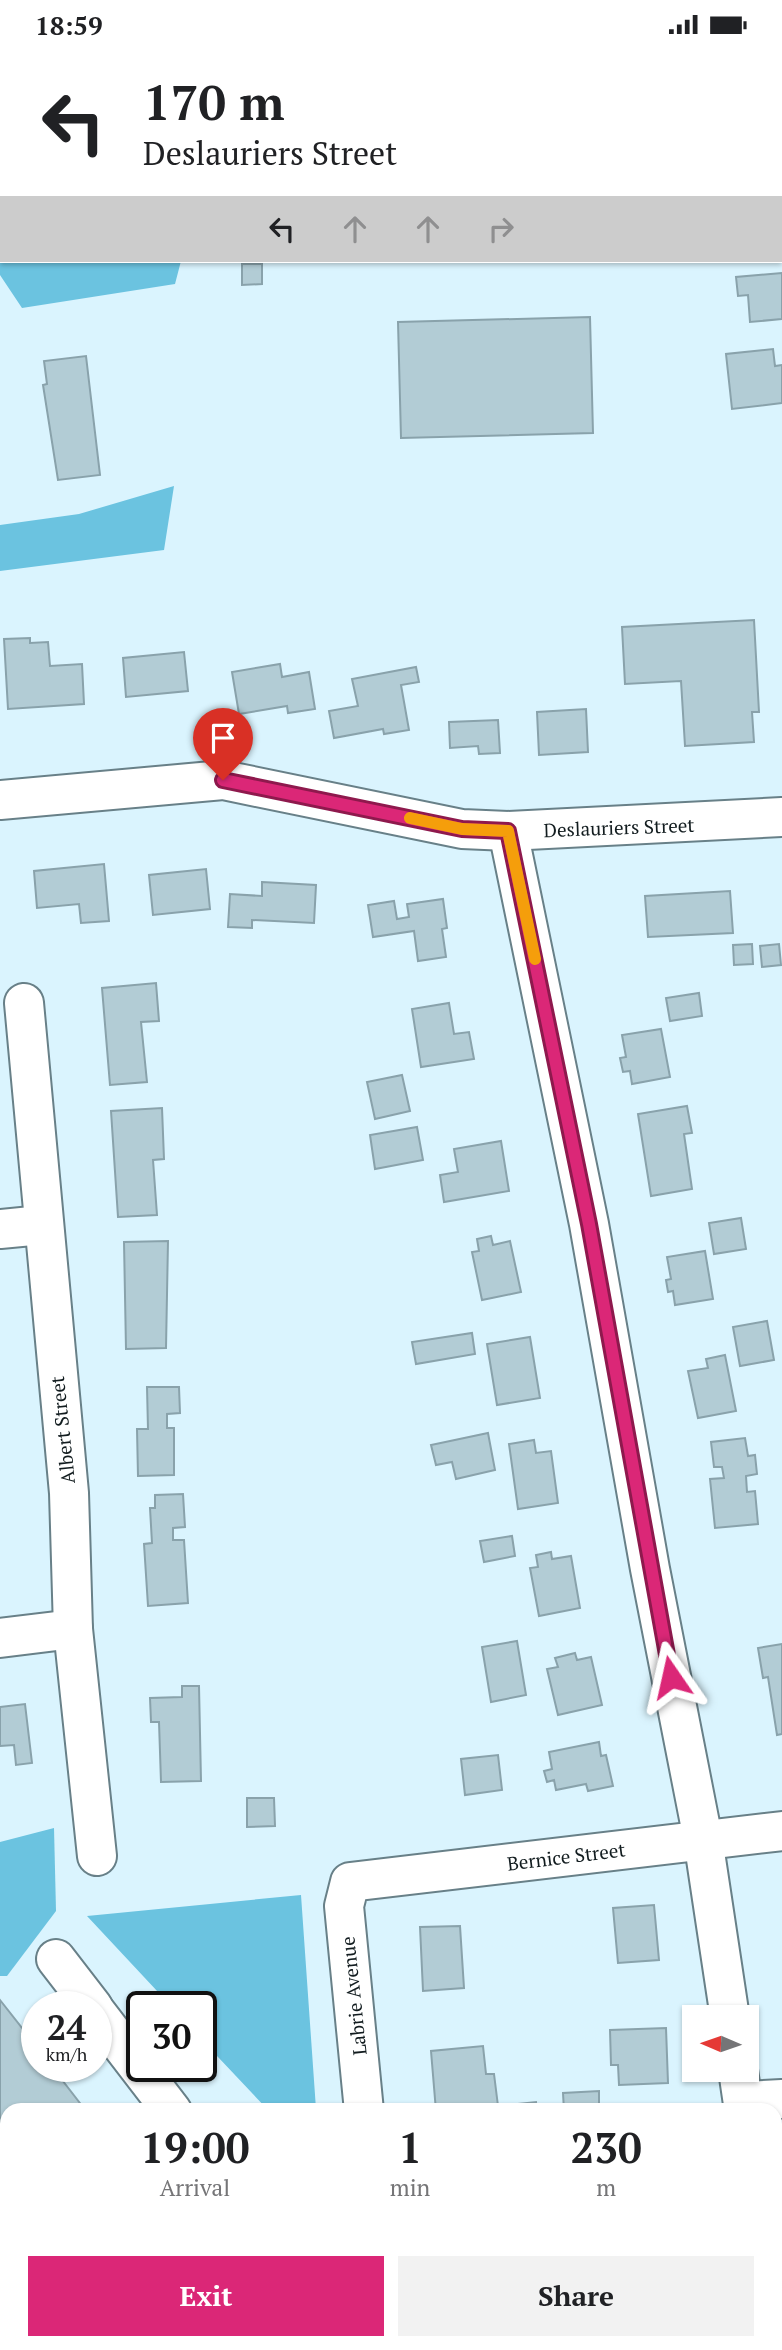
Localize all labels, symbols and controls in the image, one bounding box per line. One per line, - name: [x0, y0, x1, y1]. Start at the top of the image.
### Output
- text: 18:59: [35, 8, 103, 42]
- text: 170 m: [143, 69, 285, 134]
- icon: left: [28, 77, 119, 168]
- text: Deslauriers Street: [143, 132, 397, 174]
- icon: left: [263, 210, 301, 248]
- icon: ahead: [336, 210, 374, 248]
- icon: ahead: [409, 210, 447, 248]
- icon: right: [482, 210, 520, 248]
- pin: [193, 708, 253, 780]
- icon: arrive: [204, 719, 242, 757]
- street label: Deslauriers Street: [543, 812, 695, 842]
- street label: Albert Street: [44, 1375, 80, 1485]
- position arrow: [634, 1640, 708, 1714]
- street label: Bernice Street: [505, 1836, 627, 1876]
- street label: Labrie Avenue: [334, 1935, 372, 2057]
- speed limit sign: 30: [126, 1991, 217, 2082]
- text: 24: [47, 2004, 86, 2050]
- north arrow: [682, 2005, 760, 2083]
- map controls: [682, 2005, 759, 2082]
- text: km/h: [46, 2042, 87, 2066]
- text: 19:00: [140, 2119, 250, 2175]
- text: 1: [398, 2119, 422, 2175]
- text: 230: [571, 2119, 642, 2175]
- text: Arrival: [160, 2172, 230, 2203]
- text: min: [390, 2172, 430, 2203]
- text: m: [596, 2172, 616, 2203]
- button: Exit: [28, 2256, 384, 2336]
- button: Share: [398, 2256, 754, 2336]

